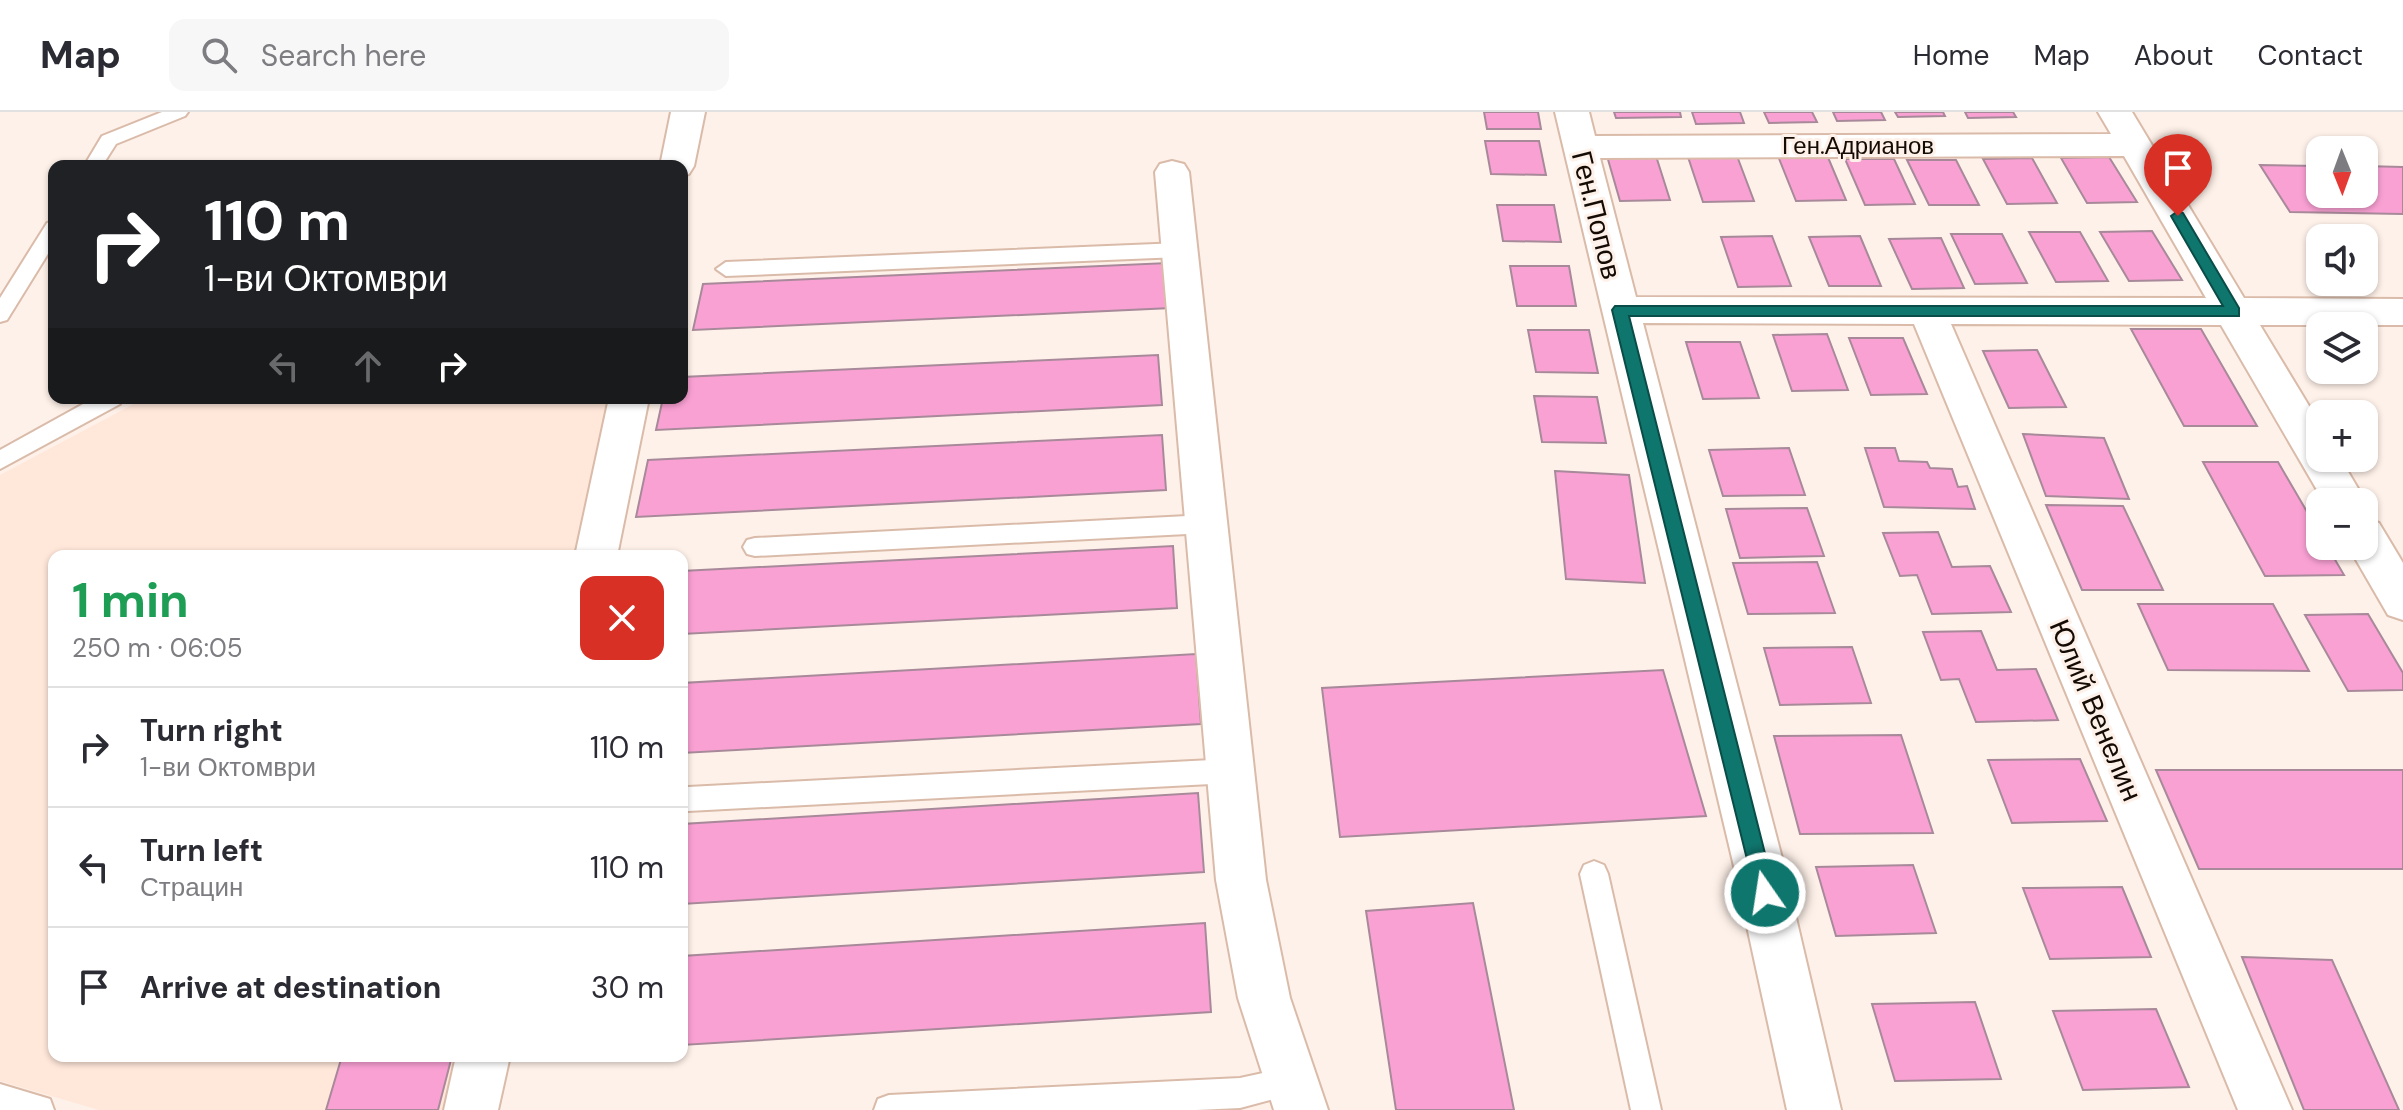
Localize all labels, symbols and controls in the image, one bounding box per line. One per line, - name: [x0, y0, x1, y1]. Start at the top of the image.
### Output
- search box: [169, 19, 729, 91]
- text: Map: [40, 30, 121, 80]
- icon: search: [197, 33, 241, 77]
- text: Search here: [261, 36, 426, 75]
- text: Home: [1913, 37, 1989, 74]
- text: Map: [2033, 37, 2090, 74]
- text: About: [2134, 37, 2213, 74]
- text: Contact: [2257, 37, 2363, 74]
- street label: Ген.Адрианов: [1782, 130, 1934, 161]
- pin: [2144, 134, 2212, 216]
- north arrow: [2306, 136, 2378, 208]
- map controls: [2306, 136, 2378, 560]
- icon: arrive: [2156, 146, 2200, 190]
- street label: Ген.Попов: [1563, 147, 1630, 283]
- text: 110 m: [204, 184, 350, 257]
- icon: right: [72, 192, 176, 296]
- button: sound: [2306, 224, 2378, 296]
- text: 1-ви Октомври: [204, 255, 448, 302]
- button: layers: [2306, 312, 2378, 384]
- icon: left: [262, 344, 306, 388]
- icon: ahead: [346, 344, 390, 388]
- icon: right: [430, 344, 474, 388]
- button: +: [2306, 400, 2378, 472]
- button: −: [2306, 488, 2378, 560]
- text: 1 min: [72, 569, 189, 632]
- button: close: [580, 576, 664, 660]
- street label: Юлий Венелин: [2041, 614, 2150, 807]
- text: 250 m · 06:05: [72, 631, 243, 665]
- text: Turn right: [140, 711, 283, 750]
- icon: right: [72, 725, 116, 769]
- text: 110 m: [590, 728, 664, 767]
- text: 1-ви Октомври: [140, 750, 316, 784]
- text: Turn left: [140, 831, 263, 870]
- icon: left: [72, 845, 116, 889]
- text: 110 m: [590, 848, 664, 887]
- position arrow: [1723, 851, 1807, 935]
- text: Страцин: [140, 870, 243, 904]
- icon: arrive: [72, 965, 116, 1009]
- text: Arrive at destination: [140, 968, 441, 1007]
- text: 30 m: [591, 968, 664, 1007]

